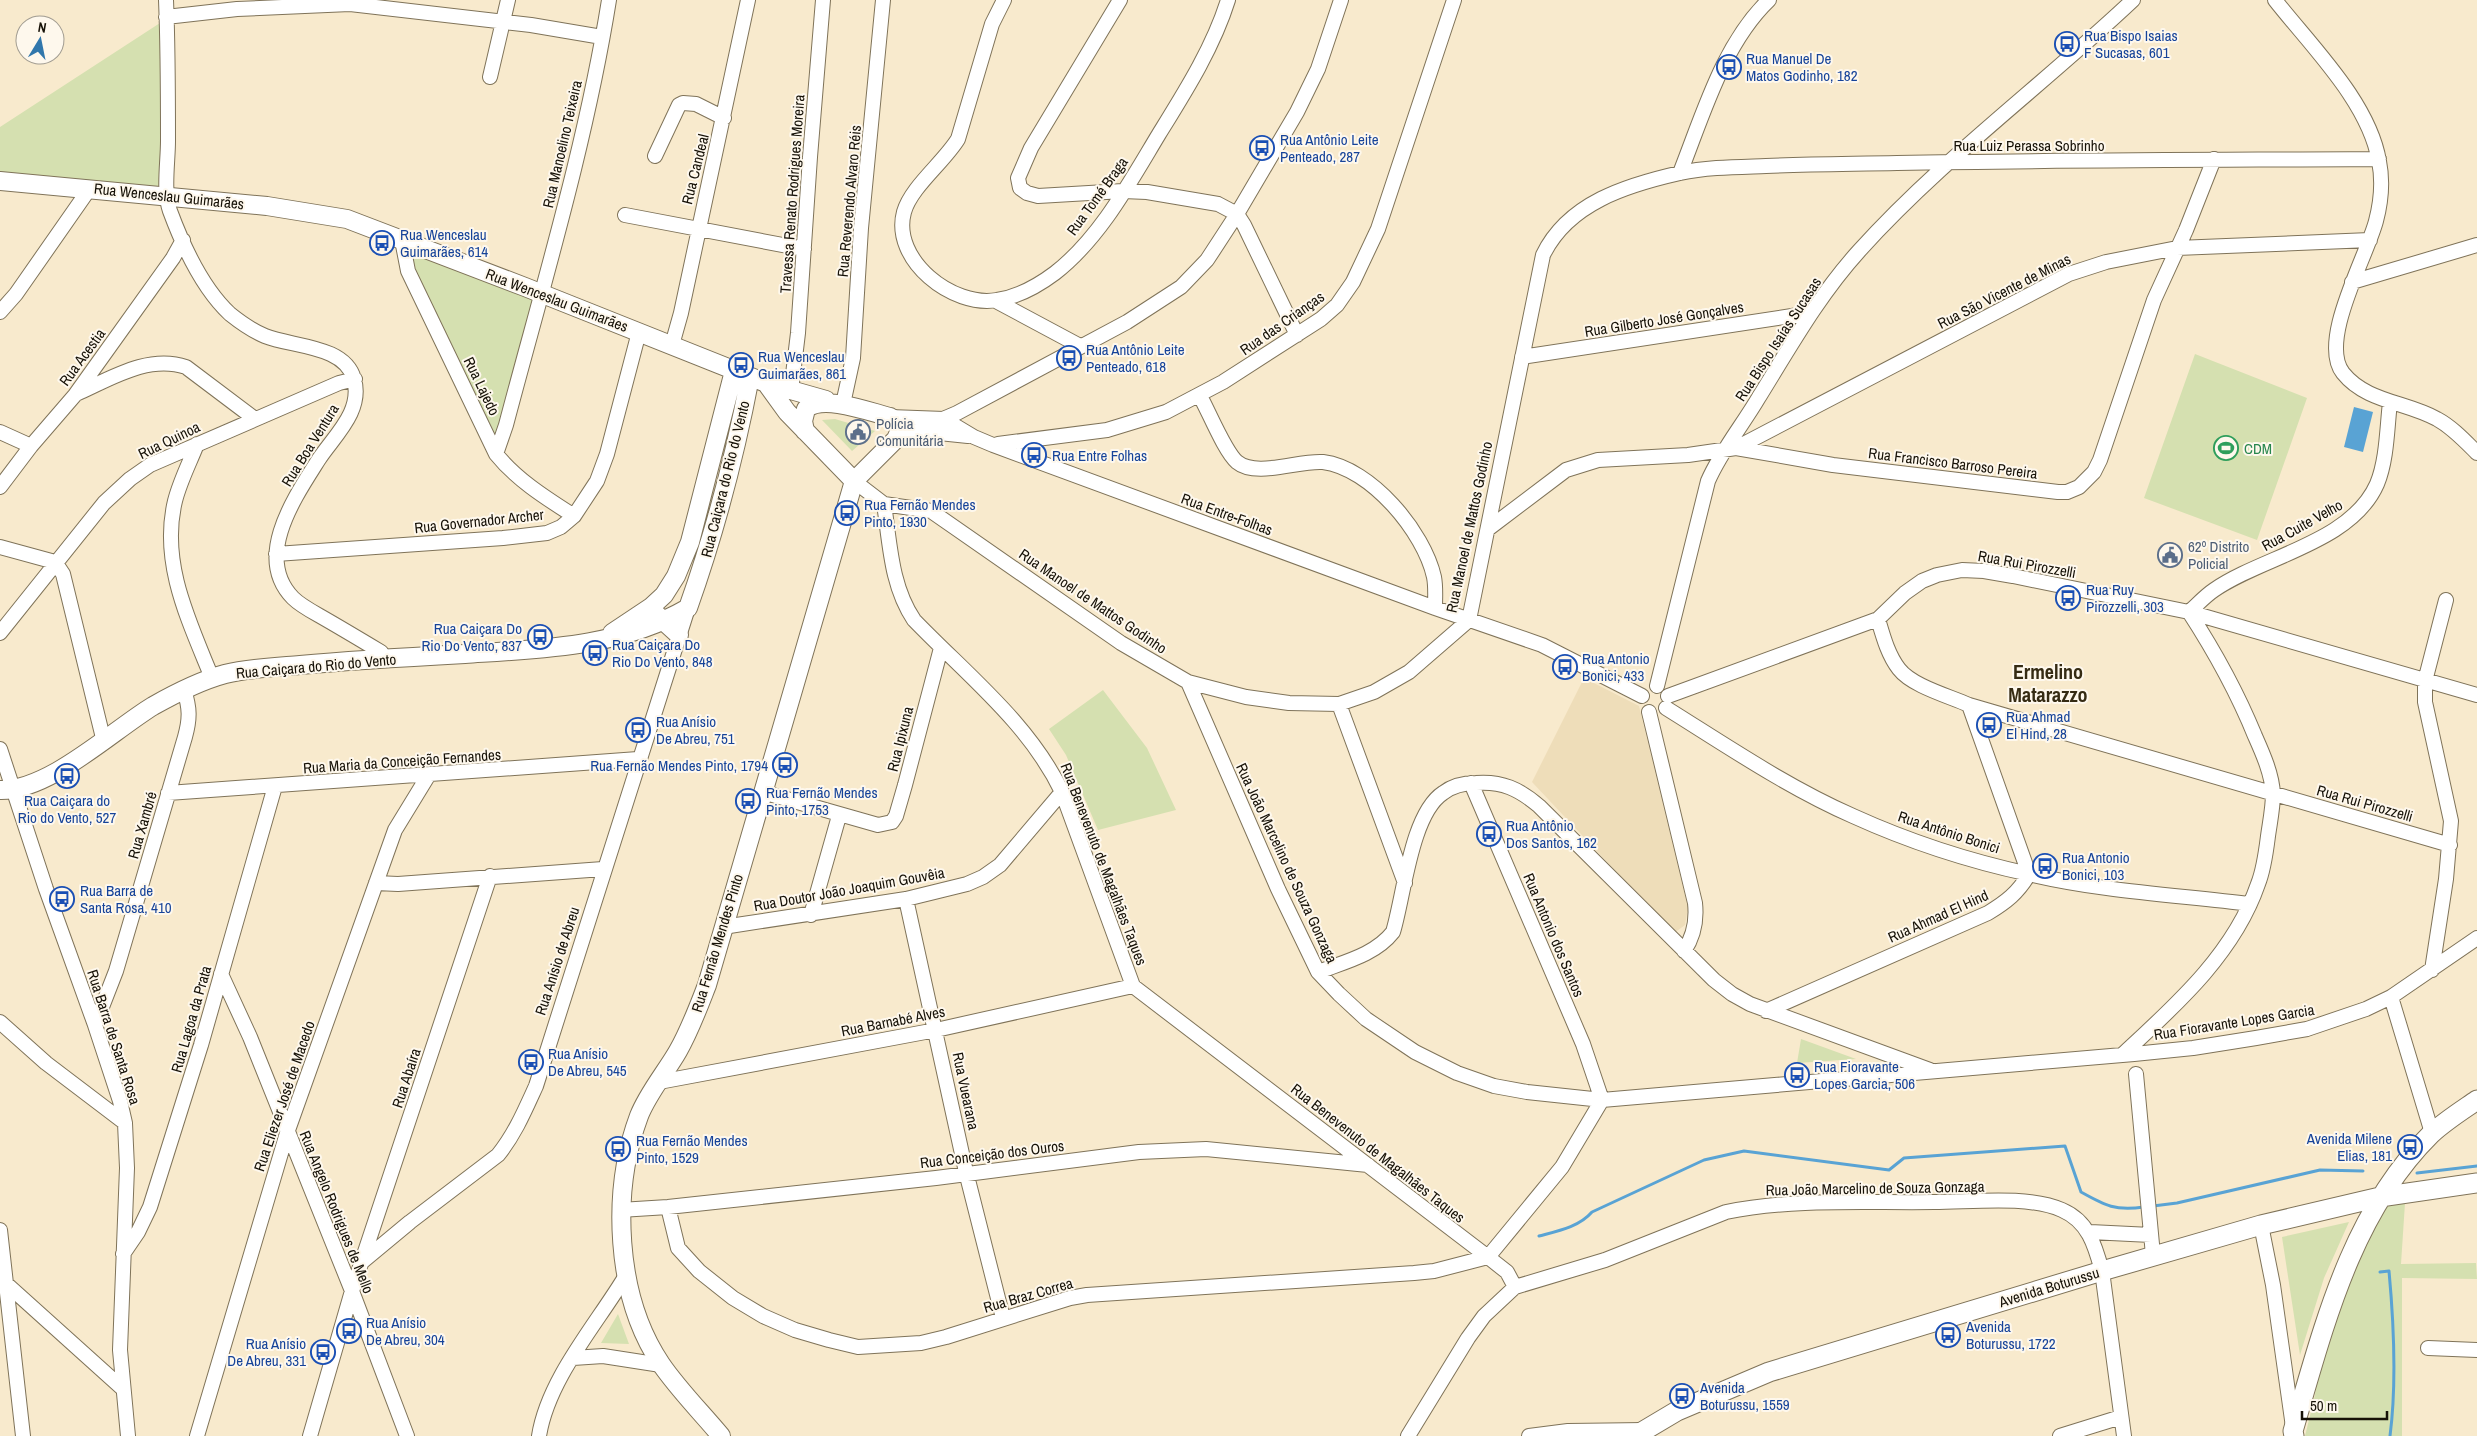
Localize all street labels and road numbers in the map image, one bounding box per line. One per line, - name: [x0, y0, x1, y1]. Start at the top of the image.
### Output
- street label: Rua Manoelino Teixeira: [537, 78, 587, 210]
- street label: Travessa Renato Rodrigues Moreira: [775, 94, 809, 294]
- street label: Rua Reverendo Alvaro Réis: [832, 124, 866, 278]
- street label: Rua Candeal: [676, 132, 714, 206]
- street label: Rua Luiz Perassa Sobrinho: [1953, 135, 2105, 156]
- street label: Rua Tomé Braga: [1061, 152, 1133, 239]
- street label: Rua Wenceslau Guimarães: [93, 178, 245, 214]
- street label: Rua São Vicente de Minas: [1934, 248, 2074, 334]
- street label: Rua Wenceslau Guimarães: [483, 263, 631, 337]
- street label: Rua Bispo Isaías Sucasas: [1730, 273, 1826, 405]
- street label: Rua das Crianças: [1236, 286, 1328, 360]
- street label: Rua Gilberto José Gonçalves: [1583, 296, 1745, 342]
- street label: Rua Acestia: [54, 324, 110, 390]
- street label: Rua Lajedo: [459, 353, 505, 419]
- street label: Rua Caiçara do Rio do Vento: [695, 398, 755, 560]
- street label: Rua Boa Ventura: [276, 400, 344, 490]
- street label: Rua Quinoa: [135, 416, 204, 464]
- street label: Rua Manoel de Mattos Godinho: [1441, 439, 1497, 614]
- street label: Rua Francisco Barroso Pereira: [1867, 442, 2039, 484]
- street label: Rua Entre-Folhas: [1178, 488, 1276, 540]
- street label: Rua Cuite Velho: [2258, 494, 2346, 556]
- street label: Rua Governador Archer: [413, 504, 545, 538]
- street label: Rua Manoel de Mattos Godinho: [1015, 544, 1171, 659]
- street label: Rua Rui Pirozzelli: [1976, 545, 2078, 583]
- street label: Rua Caiçara do Rio do Vento: [235, 649, 397, 683]
- street label: Rua Ipixuna: [882, 704, 918, 774]
- street label: Rua Maria da Conceição Fernandes: [302, 744, 502, 778]
- street label: Rua João Marcelino de Souza Gonzaga: [1231, 759, 1343, 967]
- street label: Rua Benevenuto de Magalhães Taques: [1056, 760, 1152, 968]
- street label: Rua Rui Pirozzelli: [2314, 779, 2416, 827]
- street label: Rua Xambré: [122, 789, 162, 861]
- street label: Rua Antônio Bonici: [1895, 806, 2003, 858]
- street label: Rua Doutor João Joaquim Gouvêia: [752, 862, 946, 916]
- street label: Rua Antonio dos Santos: [1518, 870, 1590, 1000]
- street label: Rua Fernão Mendes Pinto: [686, 871, 748, 1015]
- street label: Rua Ahmad El Hind: [1884, 884, 1992, 948]
- street label: Rua Anísio de Abreu: [530, 904, 584, 1018]
- street label: Rua Lagoa da Prata: [166, 963, 216, 1075]
- street label: Rua Barra de Santa Rosa: [82, 967, 146, 1107]
- street label: Rua Fioravante Lopes Garcia: [2152, 999, 2316, 1045]
- street label: Rua Barnabé Alves: [839, 1001, 947, 1041]
- street label: Rua Eliezer José de Macedo: [248, 1018, 320, 1174]
- street label: Rua Abaíra: [387, 1045, 426, 1111]
- street label: Rua Vuearana: [948, 1050, 985, 1132]
- street label: Rua Benevenuto de Magalhães Taques: [1287, 1078, 1469, 1228]
- street label: Rua Angelo Rodrigues de Mello: [295, 1128, 379, 1297]
- street label: Rua Conceição dos Ouros: [919, 1135, 1065, 1173]
- street label: Rua João Marcelino de Souza Gonzaga: [1765, 1176, 1985, 1200]
- street label: Avenida Boturussu: [1995, 1262, 2102, 1312]
- street label: Rua Braz Correa: [981, 1272, 1075, 1318]

